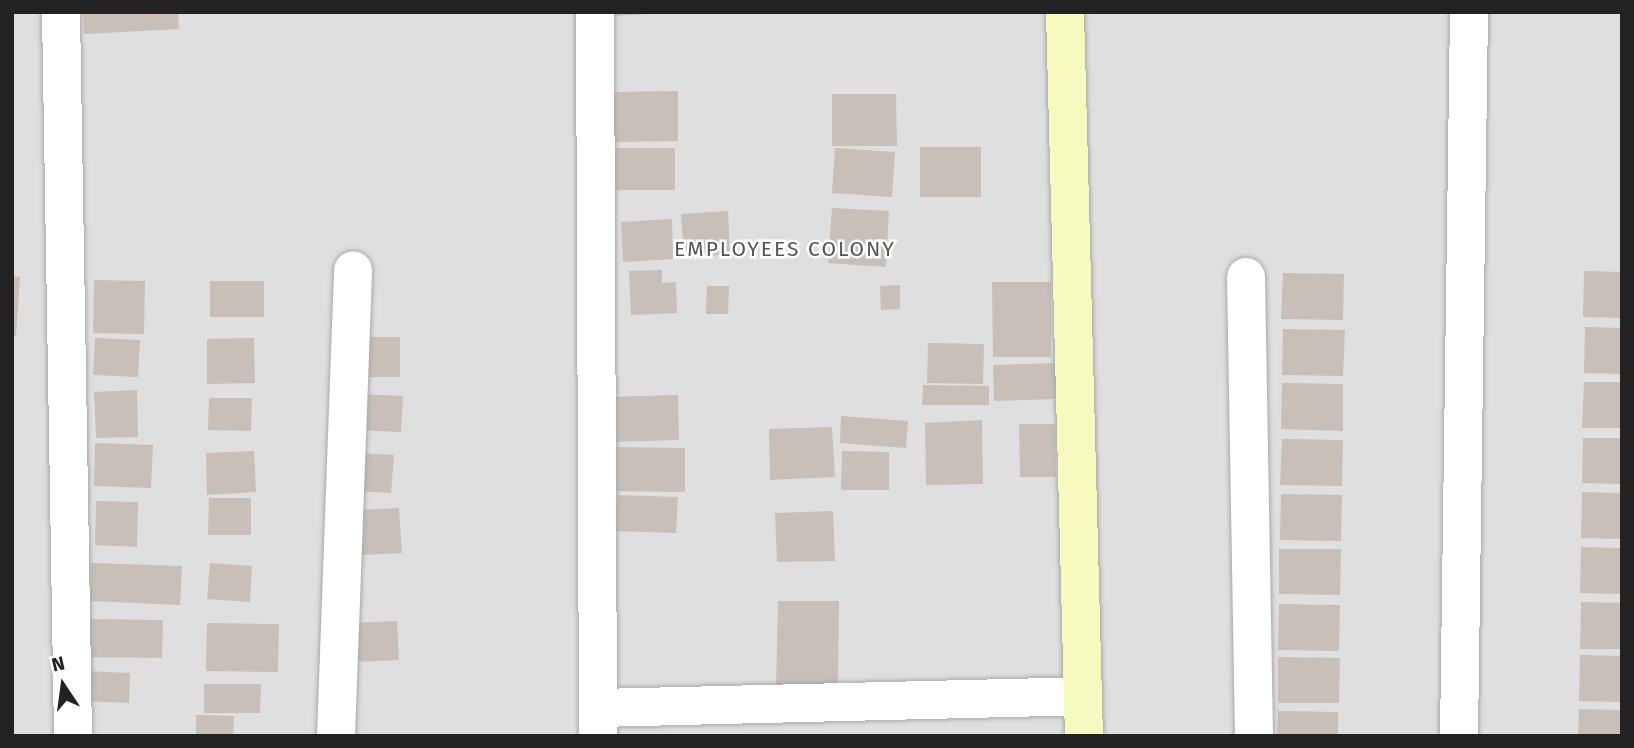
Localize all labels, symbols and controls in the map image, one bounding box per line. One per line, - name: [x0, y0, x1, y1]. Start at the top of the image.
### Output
- district label: EMPLOYEES COLONY: [676, 236, 894, 262]
- north arrow: [28, 650, 98, 720]
- text: N: [49, 651, 67, 677]

